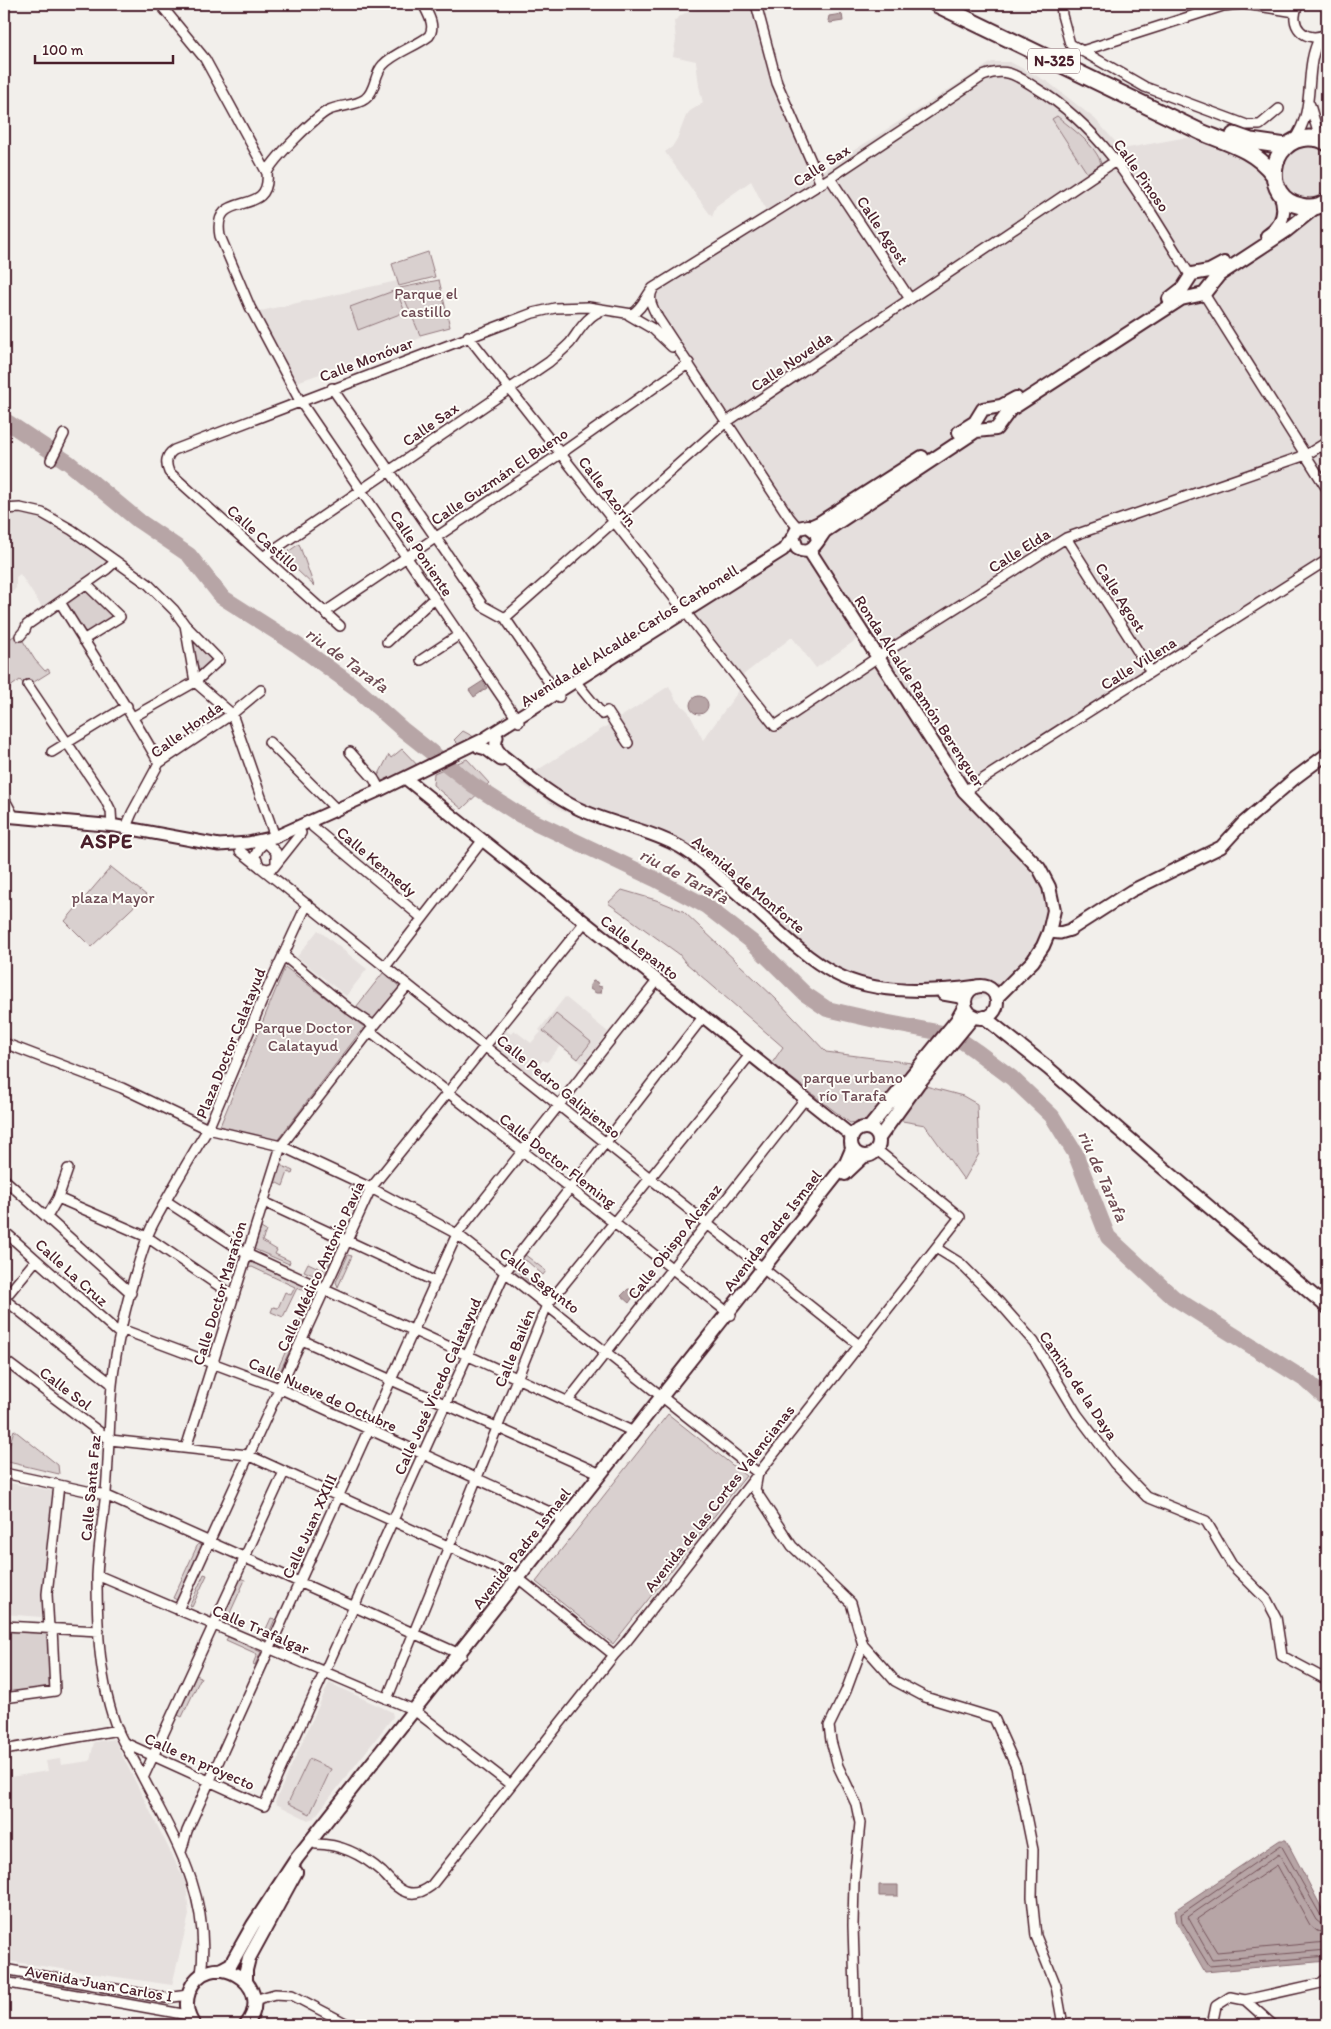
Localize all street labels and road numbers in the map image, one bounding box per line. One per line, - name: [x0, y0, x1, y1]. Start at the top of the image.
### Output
- road number: N-325: [1028, 48, 1080, 74]
- street label: Calle Pinoso: [1110, 135, 1174, 215]
- street label: Calle Sax: [789, 140, 853, 191]
- street label: Calle Agost: [853, 192, 912, 268]
- street label: Calle Novelda: [747, 327, 836, 396]
- street label: Calle Monóvar: [317, 333, 416, 386]
- street label: Calle Sax: [399, 398, 462, 451]
- street label: Calle Guzmán El Bueno: [427, 424, 571, 529]
- street label: Calle Azorín: [574, 452, 641, 530]
- street label: Calle Castillo: [223, 501, 304, 576]
- street label: Calle Poniente: [386, 507, 457, 600]
- street label: Calle Elda: [985, 524, 1054, 577]
- street label: Calle Agost: [1091, 559, 1150, 635]
- street label: Avenida del Alcalde Carlos Carbonell: [517, 560, 742, 711]
- street label: Ronda Alcalde Ramón Berenguer: [850, 592, 989, 791]
- street label: Calle Villena: [1097, 633, 1180, 694]
- street label: Calle Honda: [147, 697, 227, 762]
- street label: Calle Kennedy: [333, 822, 421, 901]
- street label: Avenida de Monforte: [688, 832, 809, 937]
- street label: Calle Lepanto: [597, 911, 683, 984]
- street label: Plaza Doctor Calatayud: [192, 965, 269, 1121]
- street label: Calle Pedro Galipienso: [493, 1030, 625, 1142]
- street label: Calle Doctor Fleming: [495, 1109, 621, 1212]
- street label: Avenida Padre Ismael: [719, 1166, 826, 1295]
- street label: Calle Médico Antonio Pavía: [273, 1177, 369, 1355]
- street label: Calle Obispo Alcaraz: [623, 1179, 726, 1303]
- street label: Calle Doctor Marañón: [188, 1219, 250, 1368]
- street label: Calle La Cruz: [31, 1235, 113, 1311]
- street label: Calle Sagunto: [496, 1243, 584, 1318]
- street label: Calle José Vicedo Calatayud: [390, 1294, 485, 1478]
- street label: Calle Bailén: [490, 1306, 539, 1390]
- street label: Camino de la Daya: [1035, 1327, 1122, 1444]
- street label: Calle Nueve de Octubre: [246, 1353, 400, 1436]
- street label: Calle Sol: [36, 1363, 96, 1414]
- street label: Avenida de las Cortes Valencianas: [640, 1401, 799, 1596]
- street label: Calle Santa Faz: [76, 1433, 105, 1542]
- street label: Calle Juan XXIII: [278, 1471, 341, 1582]
- street label: Avenida Padre Ismael: [468, 1484, 575, 1613]
- street label: Calle Trafalgar: [209, 1600, 313, 1659]
- street label: Calle en proyecto: [142, 1729, 258, 1794]
- street label: Avenida Juan Carlos I: [24, 1961, 174, 2006]

